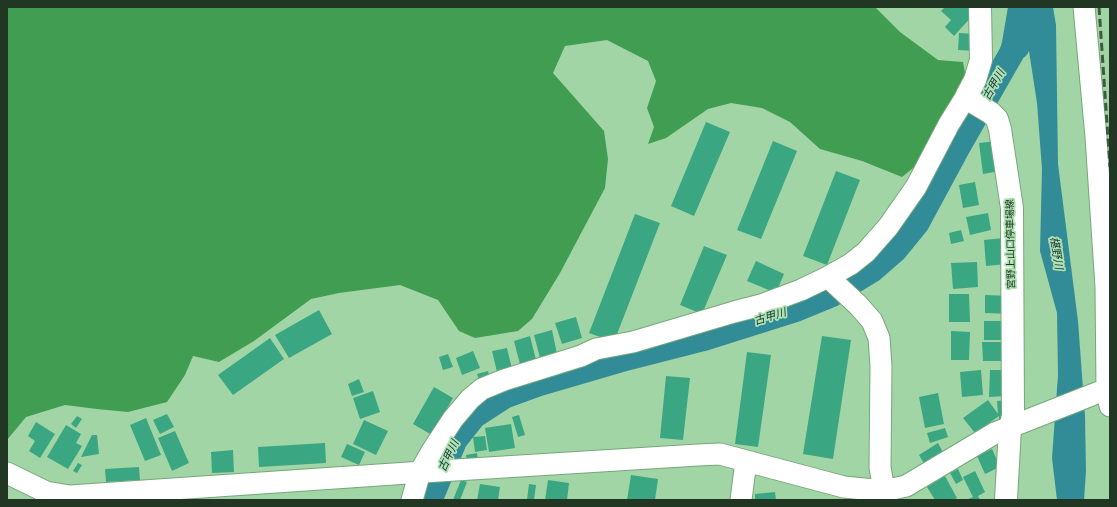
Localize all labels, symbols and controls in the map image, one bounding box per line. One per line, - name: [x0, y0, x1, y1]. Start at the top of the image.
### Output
- water label: 古甲川: [980, 67, 1008, 103]
- street label: 宮野上山口停車場線: [1004, 199, 1018, 289]
- water label: 椹野川: [1047, 236, 1065, 270]
- water label: 古甲川: [752, 306, 788, 328]
- water label: 古甲川: [436, 438, 462, 474]

